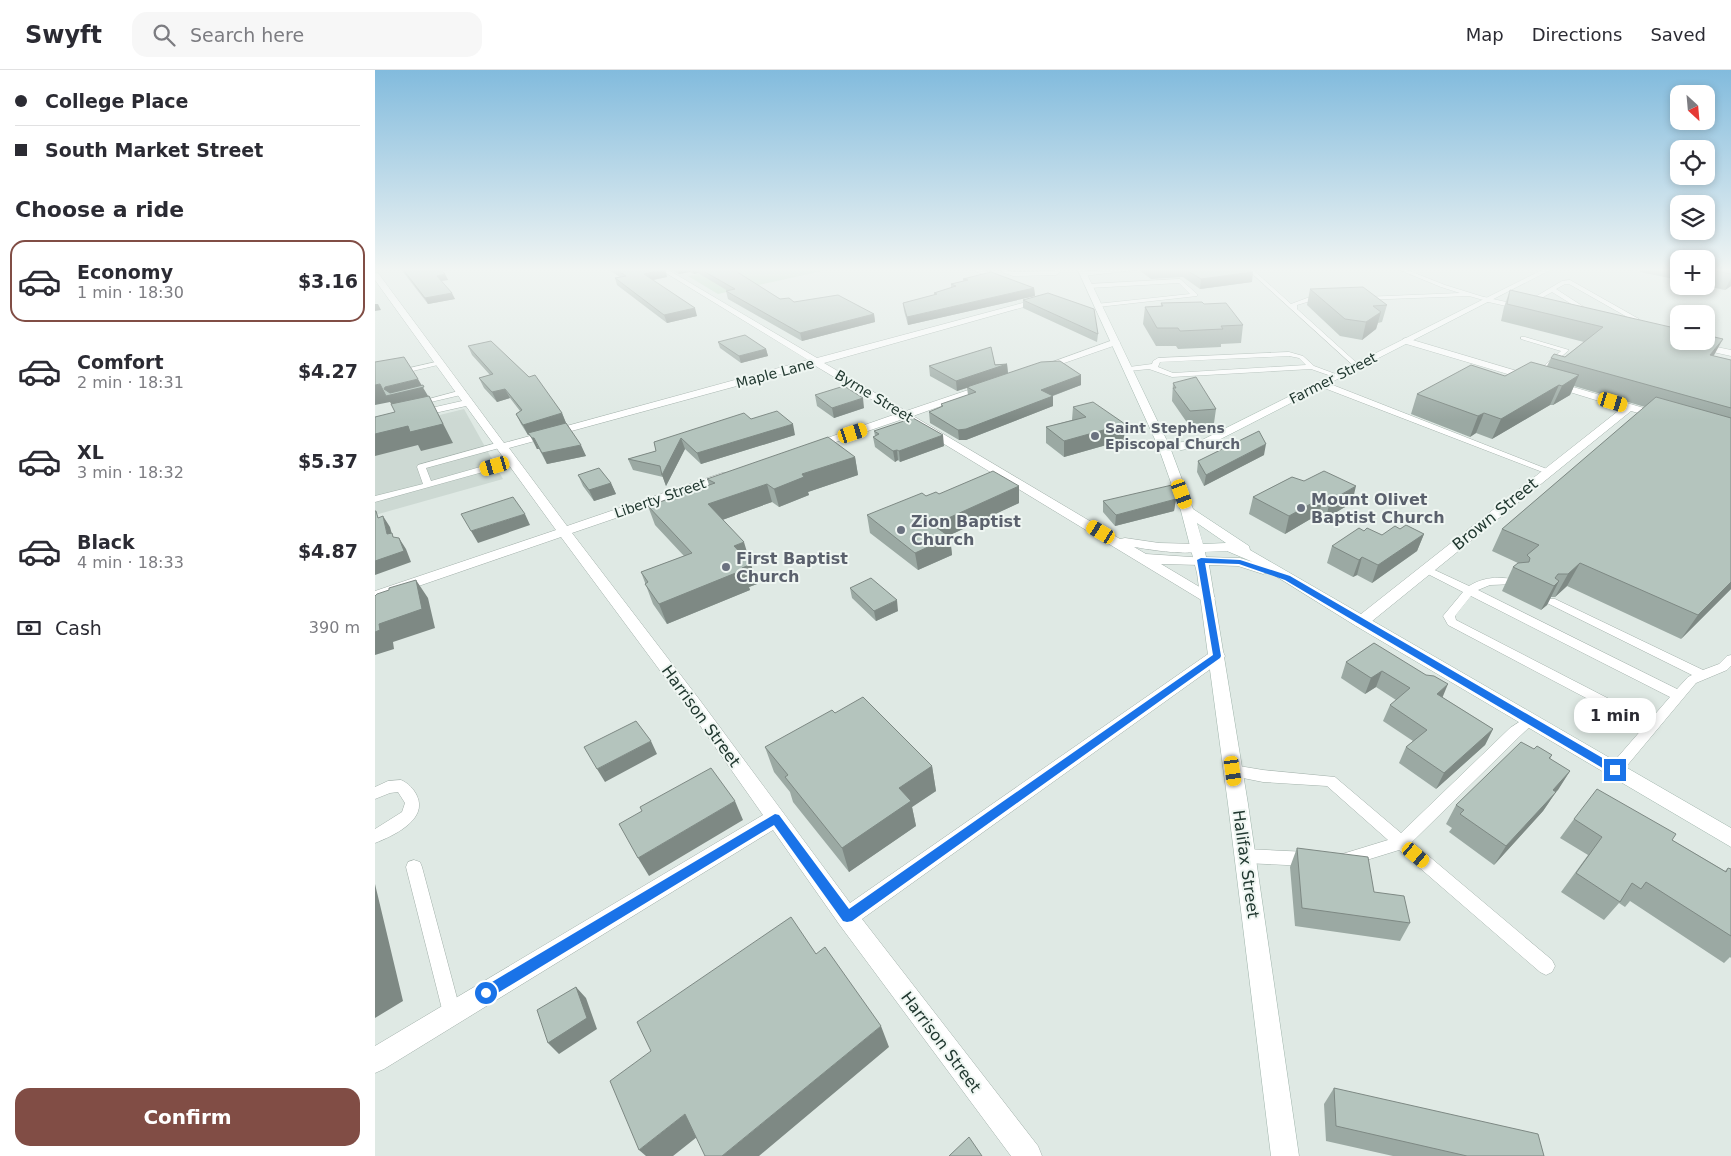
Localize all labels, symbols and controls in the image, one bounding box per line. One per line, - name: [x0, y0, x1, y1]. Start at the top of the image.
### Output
- search box: [132, 12, 482, 57]
- text: Swyft: [25, 21, 102, 49]
- icon: search: [150, 21, 178, 49]
- text: Search here: [190, 24, 304, 46]
- text: Map: [1466, 24, 1504, 45]
- text: Directions: [1532, 24, 1622, 45]
- text: Saved: [1650, 24, 1706, 45]
- north arrow: [1670, 85, 1715, 130]
- map controls: [1670, 85, 1715, 350]
- text: College Place: [45, 90, 188, 112]
- text: South Market Street: [45, 139, 263, 161]
- button: locate: [1670, 140, 1715, 185]
- button: layers: [1670, 195, 1715, 240]
- text: Choose a ride: [15, 197, 184, 222]
- button: +: [1670, 250, 1715, 295]
- icon: car: [17, 259, 62, 304]
- text: Economy: [77, 261, 173, 283]
- text: $3.16: [298, 270, 358, 292]
- text: 1 min · 18:30: [77, 283, 184, 302]
- button: −: [1670, 305, 1715, 350]
- icon: car: [17, 349, 62, 394]
- street label: Farmer Street: [1287, 349, 1380, 407]
- text: Comfort: [77, 351, 164, 373]
- street label: Maple Lane: [734, 355, 816, 391]
- text: $4.27: [298, 360, 358, 382]
- street label: Byrne Street: [832, 367, 916, 426]
- text: 2 min · 18:31: [77, 373, 184, 392]
- car: [1596, 390, 1629, 414]
- place label: Saint Stephens Episcopal Church: [1105, 420, 1240, 452]
- car: [836, 421, 869, 445]
- marker: Saint Stephens Episcopal Church: [1089, 430, 1101, 442]
- icon: car: [17, 439, 62, 484]
- text: XL: [77, 441, 104, 463]
- text: $5.37: [298, 450, 358, 472]
- car: [478, 455, 511, 477]
- text: 3 min · 18:32: [77, 463, 184, 482]
- street label: Brown Street: [1449, 474, 1541, 554]
- street label: Liberty Street: [612, 475, 708, 521]
- car: [1169, 477, 1194, 511]
- place label: Mount Olivet Baptist Church: [1311, 490, 1445, 527]
- marker: Mount Olivet Baptist Church: [1295, 502, 1307, 514]
- place label: Zion Baptist Church: [911, 512, 1021, 549]
- car: [1084, 518, 1117, 546]
- marker: Zion Baptist Church: [895, 524, 907, 536]
- icon: car: [17, 529, 62, 574]
- text: Black: [77, 531, 135, 553]
- text: $4.87: [298, 540, 358, 562]
- place label: First Baptist Church: [736, 549, 848, 586]
- text: 4 min · 18:33: [77, 553, 184, 572]
- marker: First Baptist Church: [720, 561, 732, 573]
- icon: cash: [15, 614, 43, 642]
- text: Cash: [55, 617, 102, 639]
- text: 390 m: [309, 618, 360, 637]
- street label: Harrison Street: [658, 661, 744, 771]
- callout: 1 min: [1574, 698, 1656, 732]
- text: 1 min: [1590, 706, 1640, 725]
- car: [1223, 755, 1242, 787]
- route end: [1604, 759, 1626, 781]
- street label: Halifax Street: [1229, 809, 1263, 919]
- car: [1399, 840, 1432, 870]
- route start: [475, 982, 497, 1004]
- street label: Harrison Street: [897, 988, 985, 1096]
- button: Confirm: [15, 1088, 360, 1146]

